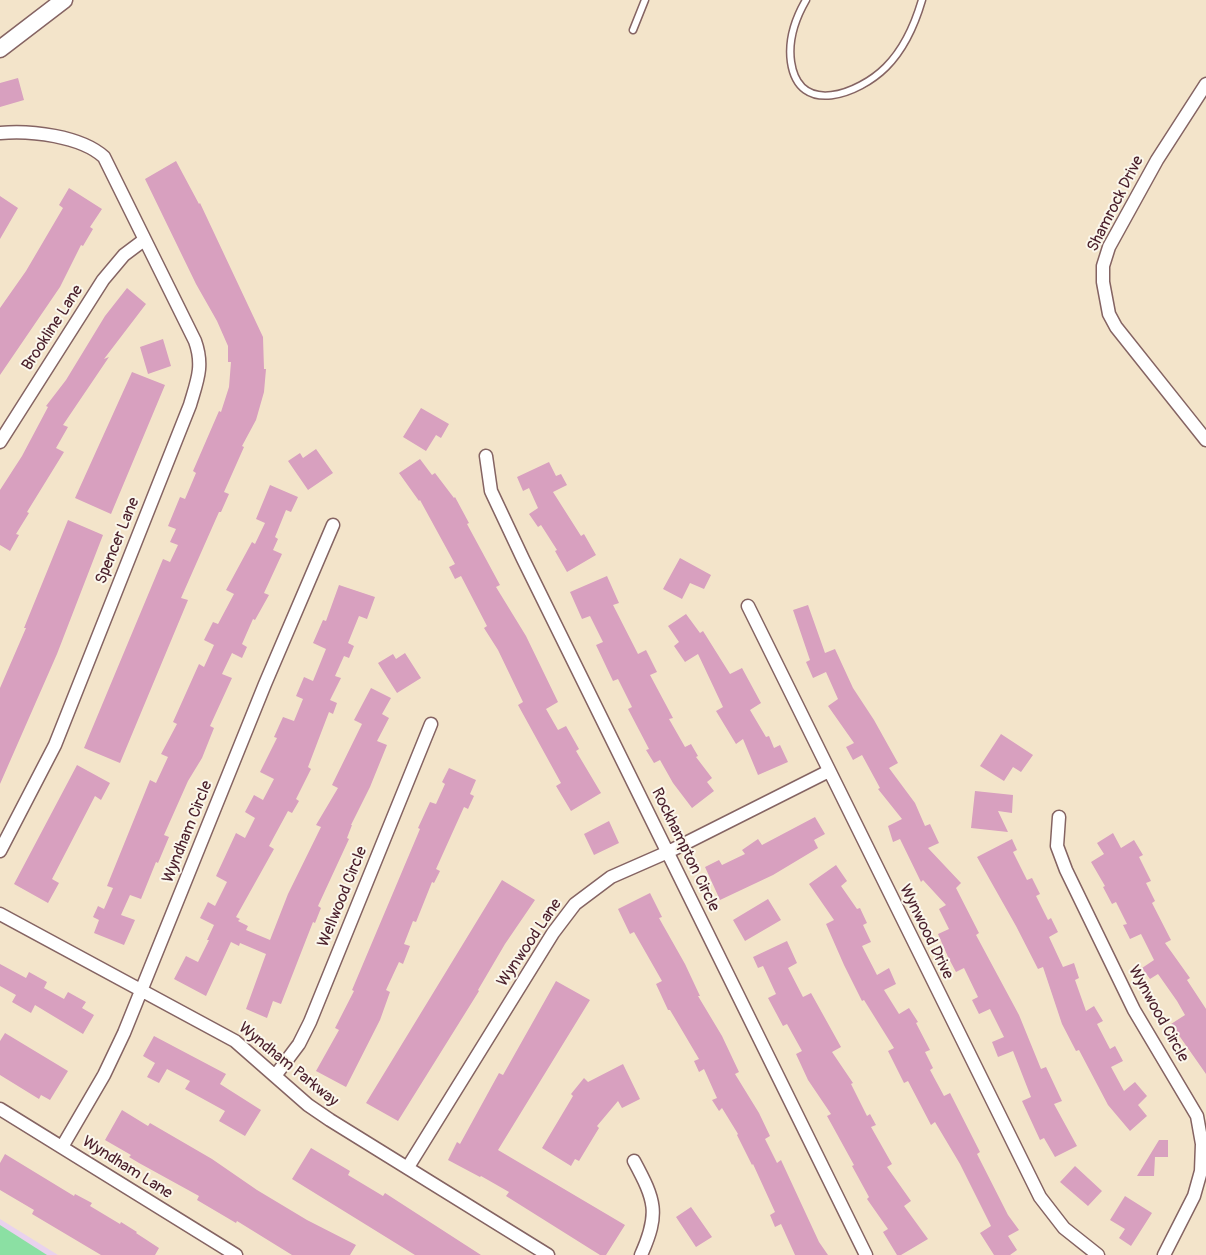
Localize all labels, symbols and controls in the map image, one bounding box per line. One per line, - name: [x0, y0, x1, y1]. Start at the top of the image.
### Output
- street label: Shamrock Drive: [1084, 153, 1148, 255]
- street label: Brookline Lane: [18, 282, 88, 374]
- street label: Spencer Lane: [92, 495, 144, 587]
- street label: Wyndham Circle: [159, 778, 217, 886]
- street label: Rockhampton Circle: [647, 785, 723, 915]
- street label: Wellwood Circle: [314, 844, 372, 950]
- street label: Wynwood Drive: [895, 881, 957, 983]
- street label: Wynwood Lane: [494, 895, 566, 991]
- street label: Wynwood Circle: [1124, 963, 1192, 1065]
- street label: Wyndham Parkway: [234, 1019, 342, 1111]
- street label: Wyndham Lane: [78, 1133, 176, 1203]

